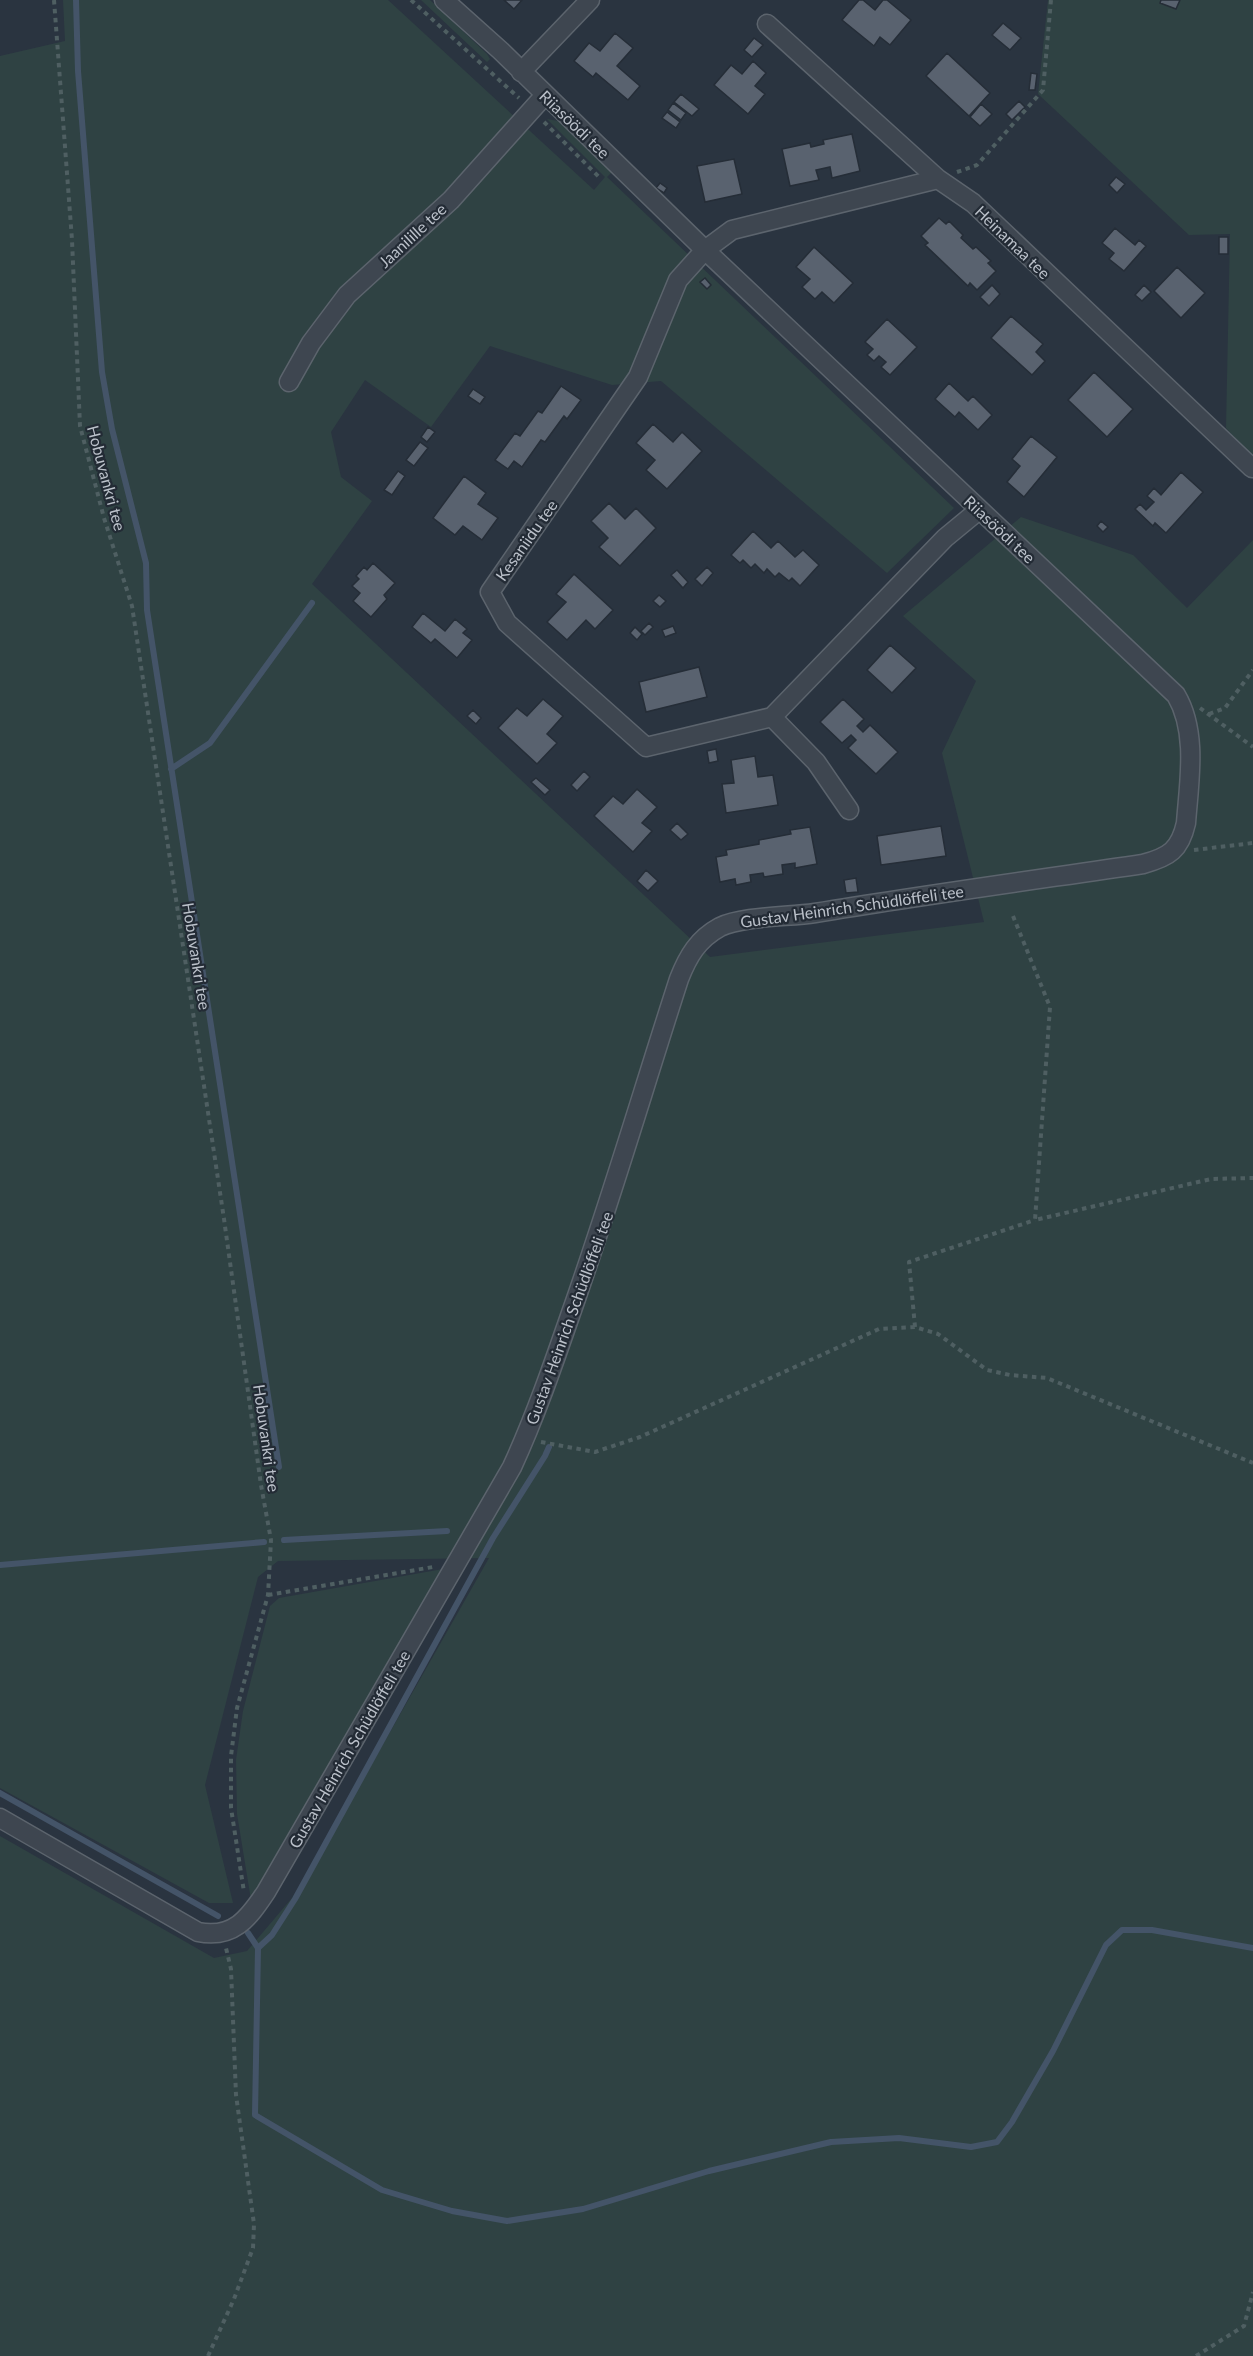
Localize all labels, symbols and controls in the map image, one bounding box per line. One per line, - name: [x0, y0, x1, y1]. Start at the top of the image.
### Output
- street label: Riiasöödi tee: [536, 86, 614, 162]
- street label: Jaanilille tee: [374, 199, 450, 271]
- street label: Heinamaa tee: [972, 202, 1054, 282]
- street label: Hobuvankri tee: [84, 423, 130, 533]
- street label: Riiasöödi tee: [961, 491, 1039, 567]
- street label: Kesaniidu tee: [491, 496, 561, 584]
- street label: Gustav Heinrich Schüdlöffeli tee: [739, 881, 965, 931]
- street label: Hobuvankri tee: [179, 901, 215, 1011]
- street label: Gustav Heinrich Schüdlöffeli tee: [522, 1209, 616, 1427]
- street label: Hobuvankri tee: [250, 1383, 284, 1493]
- street label: Gustav Heinrich Schüdlöffeli tee: [284, 1647, 414, 1851]

